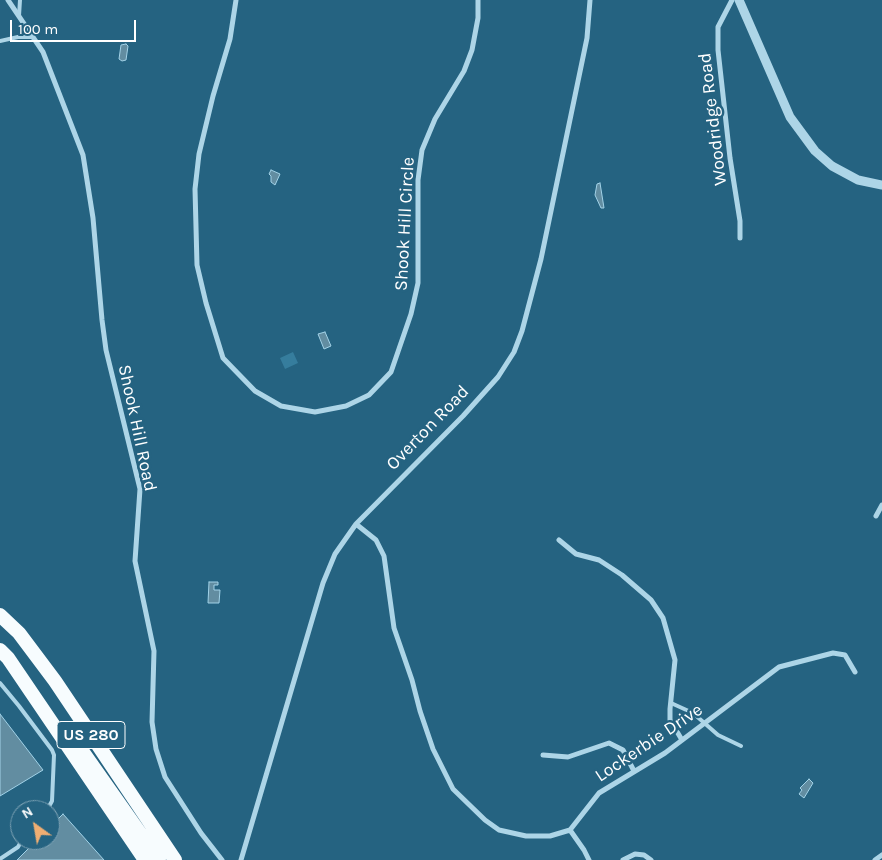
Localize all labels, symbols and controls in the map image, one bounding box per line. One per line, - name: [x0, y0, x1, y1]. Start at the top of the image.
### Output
- scale bar: [12, 10, 139, 42]
- text: 100 m: [18, 20, 58, 38]
- street label: Woodridge Road: [694, 51, 732, 187]
- street label: Shook Hill Circle: [391, 156, 419, 292]
- street label: Shook Hill Road: [113, 363, 161, 493]
- street label: Overton Road: [382, 381, 474, 475]
- street label: Lockerbie Drive: [591, 699, 707, 787]
- road number: US 280: [57, 722, 125, 748]
- north arrow: [10, 800, 60, 850]
- text: N: [19, 803, 36, 823]

